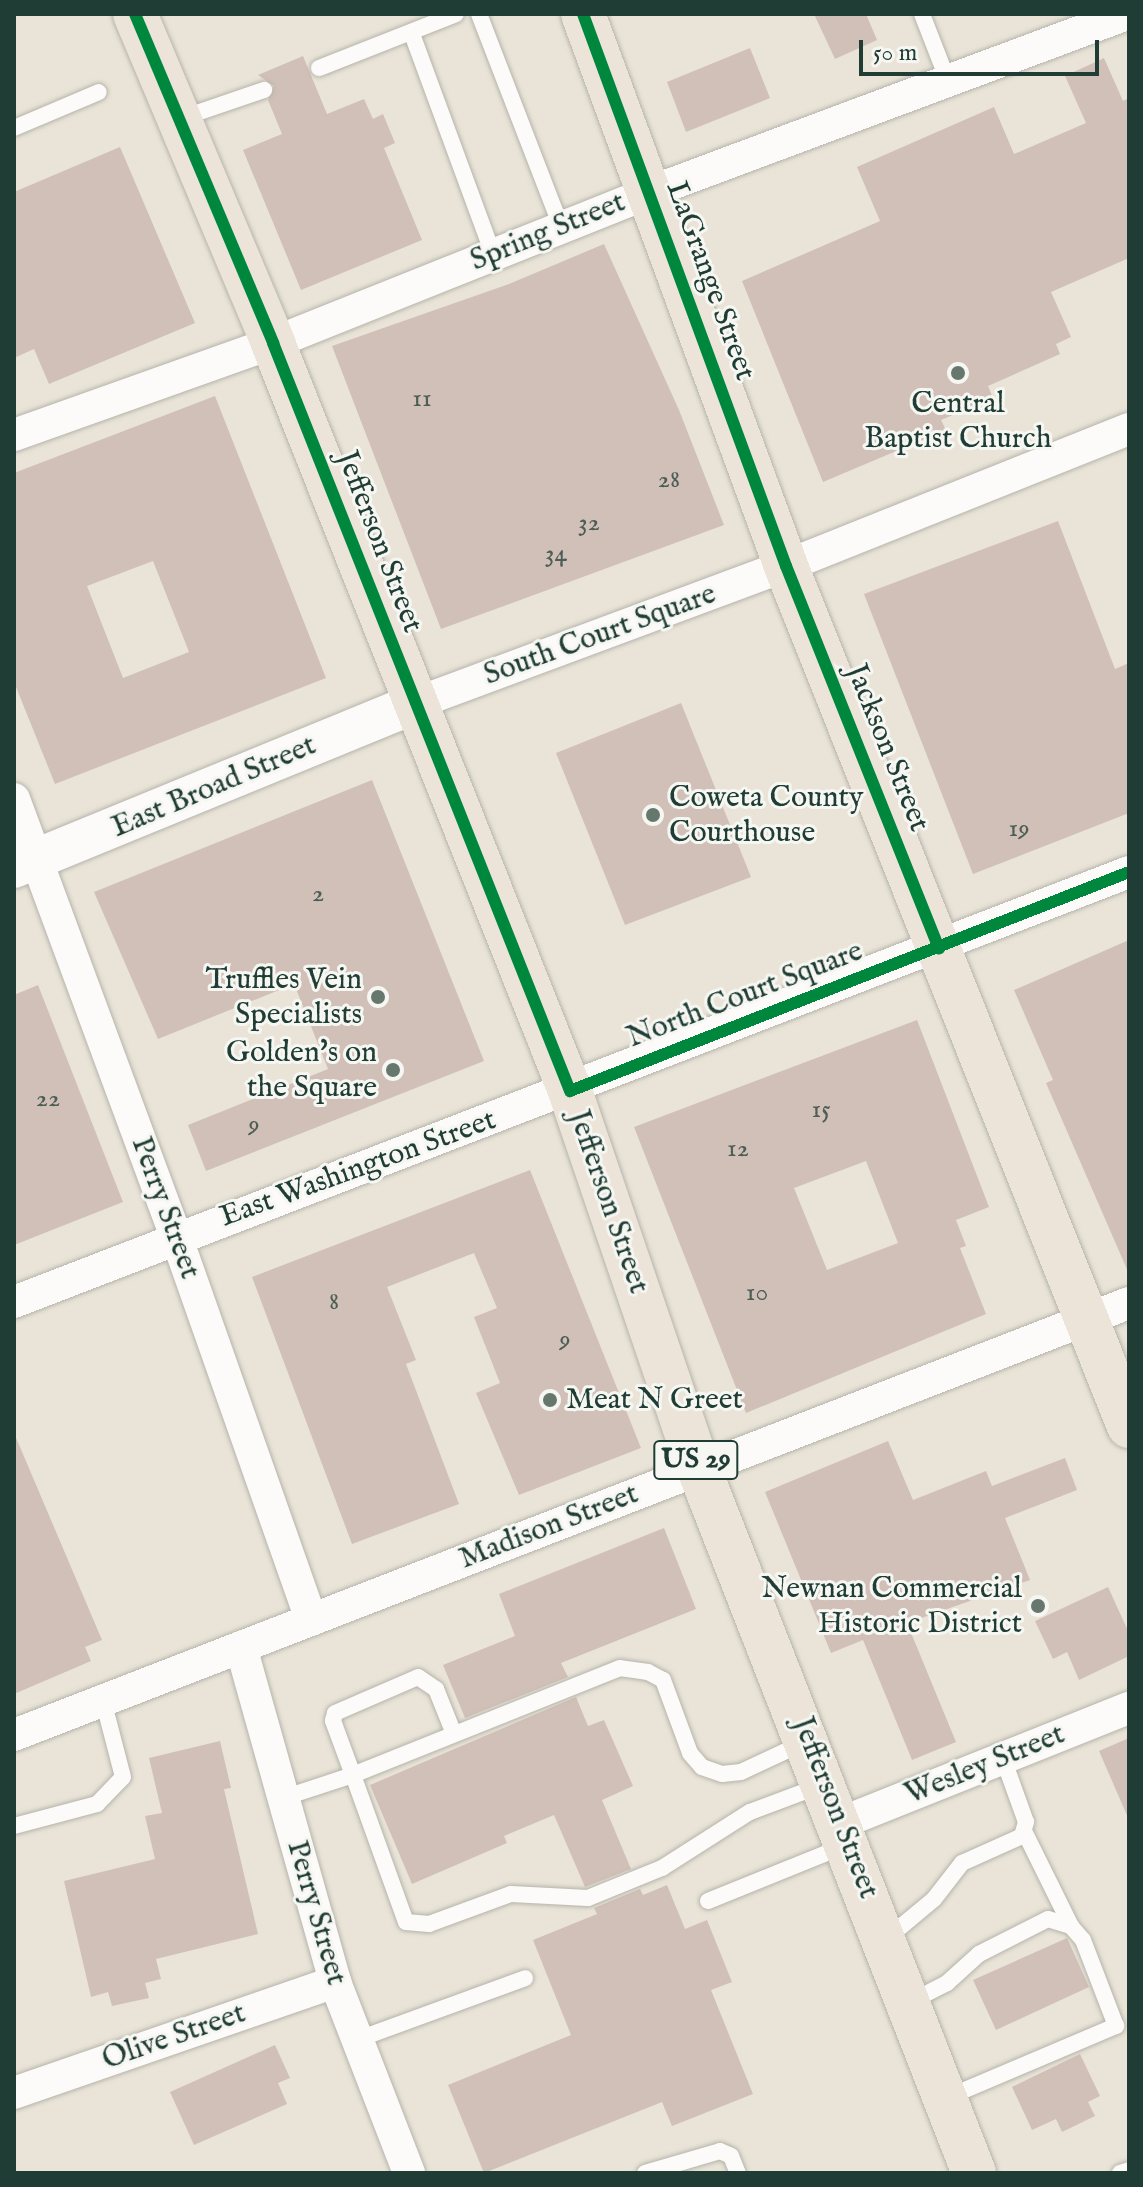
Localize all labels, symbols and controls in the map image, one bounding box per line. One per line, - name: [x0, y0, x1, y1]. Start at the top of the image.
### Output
- scale bar: [863, 24, 1103, 74]
- text: 50 m: [873, 38, 917, 69]
- street label: LaGrange Street: [657, 177, 763, 385]
- street label: Spring Street: [465, 185, 631, 279]
- marker: Central Baptist Church: [949, 364, 967, 382]
- house number: 11: [412, 383, 432, 415]
- place label: Central Baptist Church: [864, 386, 1052, 456]
- street label: Jefferson Street: [328, 446, 430, 638]
- house number: 28: [658, 464, 680, 496]
- house number: 32: [578, 507, 600, 539]
- house number: 34: [545, 538, 567, 570]
- street label: South Court Square: [479, 576, 721, 694]
- street label: Jackson Street: [837, 659, 937, 837]
- street label: East Broad Street: [107, 728, 321, 846]
- place label: Coweta County Courthouse: [669, 780, 863, 850]
- marker: Coweta County Courthouse: [644, 806, 662, 824]
- house number: 19: [1008, 813, 1030, 845]
- house number: 2: [312, 878, 324, 910]
- street label: North Court Square: [622, 933, 868, 1057]
- place label: Truffles Vein Specialists: [205, 962, 362, 1032]
- marker: Truffles Vein Specialists: [369, 988, 387, 1006]
- place label: Golden's on the Square: [226, 1035, 377, 1106]
- marker: Golden's on the Square: [384, 1061, 402, 1079]
- house number: 22: [36, 1083, 60, 1115]
- house number: 15: [811, 1094, 831, 1126]
- street label: East Washington Street: [215, 1102, 501, 1236]
- street label: Jefferson Street: [560, 1106, 656, 1298]
- house number: 9: [248, 1109, 260, 1141]
- street label: Perry Street: [123, 1132, 207, 1284]
- house number: 12: [727, 1133, 749, 1165]
- house number: 10: [746, 1277, 768, 1309]
- house number: 8: [329, 1286, 339, 1318]
- house number: 9: [559, 1324, 571, 1356]
- place label: Meat N Greet: [566, 1382, 743, 1418]
- marker: Meat N Greet: [541, 1391, 559, 1409]
- road number: US 29: [652, 1436, 740, 1484]
- street label: Madison Street: [454, 1476, 644, 1578]
- place label: Newnan Commercial Historic District: [761, 1571, 1022, 1642]
- marker: Newnan Commercial Historic District: [1029, 1597, 1047, 1615]
- street label: Jefferson Street: [784, 1712, 886, 1904]
- street label: Wesley Street: [900, 1717, 1070, 1813]
- street label: Perry Street: [278, 1837, 354, 1989]
- street label: Olive Street: [98, 1996, 250, 2078]

